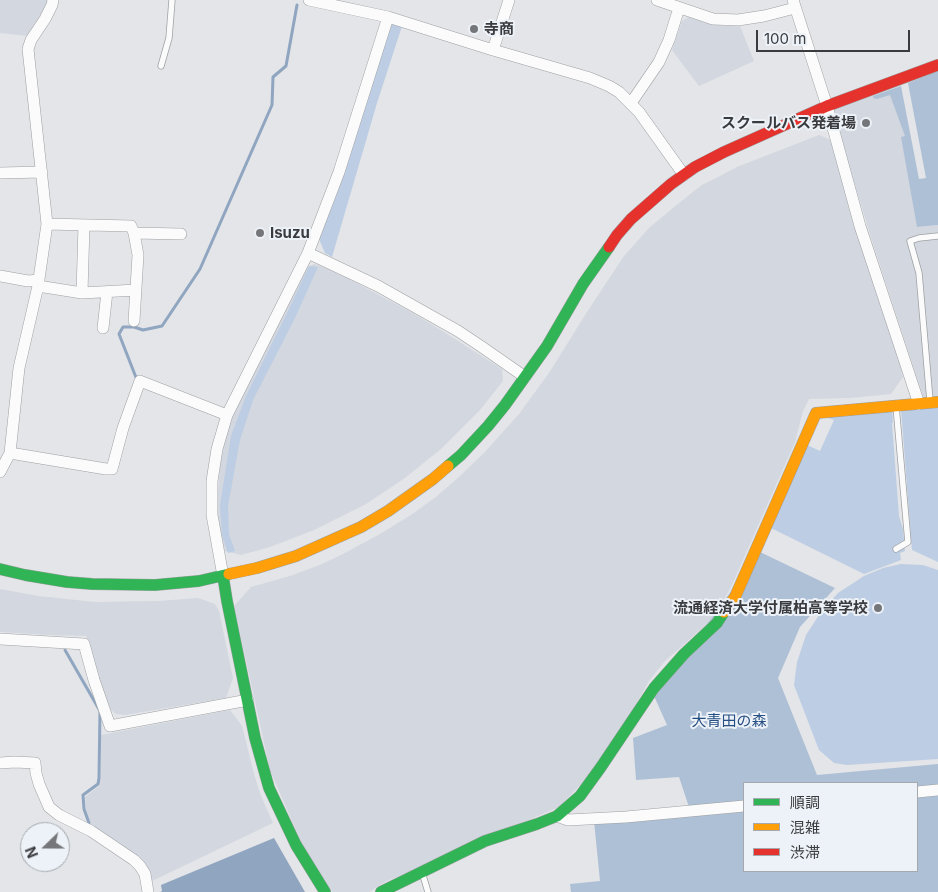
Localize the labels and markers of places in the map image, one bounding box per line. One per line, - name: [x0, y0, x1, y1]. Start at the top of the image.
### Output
- place label: 寺商: [484, 20, 514, 38]
- marker: 寺商: [468, 23, 480, 35]
- place label: スクールバス発着場: [721, 114, 856, 132]
- marker: スクールバス発着場: [860, 117, 872, 129]
- place label: Isuzu: [270, 224, 310, 242]
- marker: Isuzu: [254, 227, 266, 239]
- place label: 流通経済大学付属柏高等学校: [673, 599, 868, 617]
- marker: 流通経済大学付属柏高等学校: [872, 602, 884, 614]

